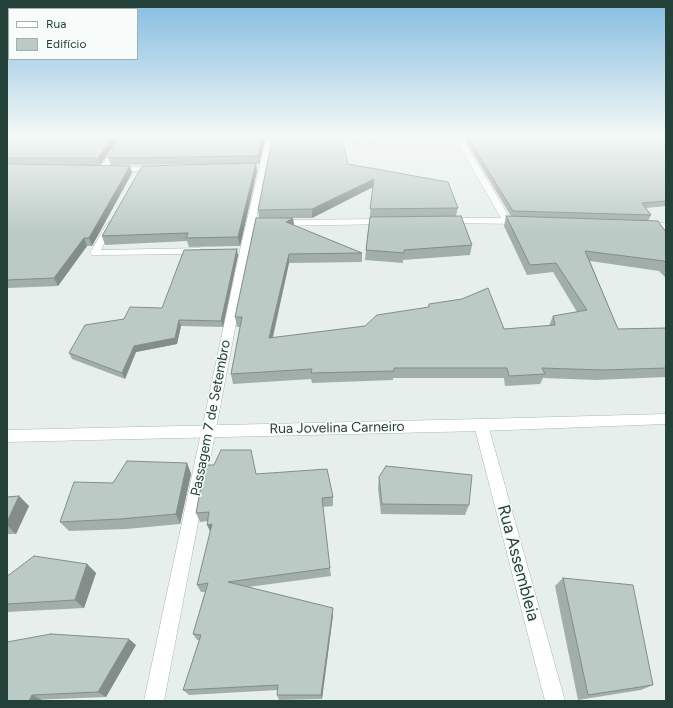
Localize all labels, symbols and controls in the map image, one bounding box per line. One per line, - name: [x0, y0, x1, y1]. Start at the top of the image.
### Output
- legend: [8, 8, 138, 60]
- text: Rua: [46, 17, 66, 31]
- text: Edifício: [46, 37, 86, 51]
- street label: Passagem 7 de Setembro: [188, 338, 234, 498]
- street label: Rua Jovelina Carneiro: [269, 418, 405, 438]
- street label: Rua Assembleia: [493, 503, 543, 623]

